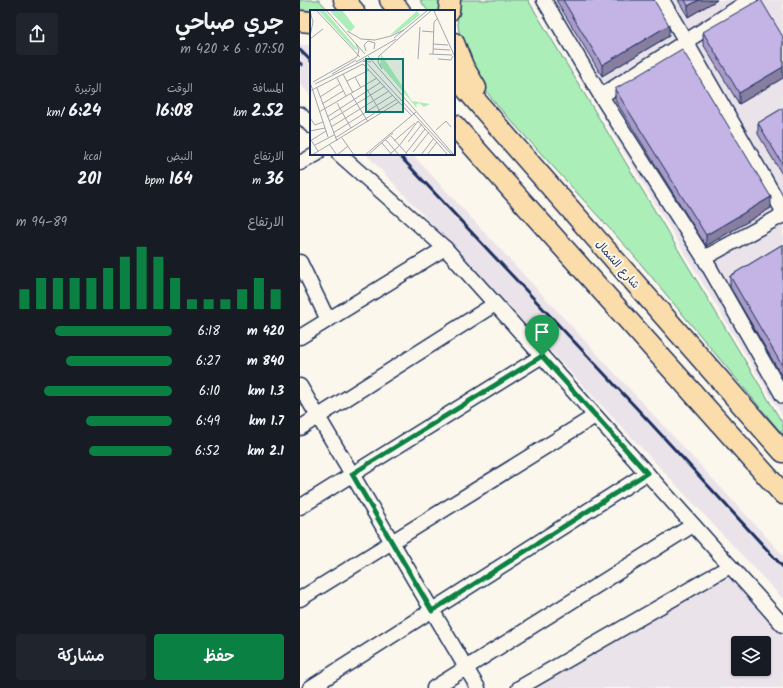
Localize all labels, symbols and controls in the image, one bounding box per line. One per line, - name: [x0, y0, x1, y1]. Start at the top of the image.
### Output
- text: جري صباحي: [175, 6, 284, 41]
- inset map: [310, 10, 455, 155]
- button: share: [16, 13, 58, 55]
- text: 07:50 · 6 × 420 m: [180, 39, 284, 60]
- text: الوتيرة: [75, 80, 101, 98]
- text: الوقت: [167, 80, 193, 98]
- text: المسافة: [253, 80, 284, 98]
- text: 6:24: [69, 98, 101, 125]
- text: 16:08: [155, 98, 193, 125]
- text: 2.52: [252, 98, 284, 125]
- text: /km: [47, 104, 69, 122]
- text: km: [233, 104, 252, 122]
- text: kcal: [83, 148, 101, 166]
- text: النبض: [166, 148, 193, 166]
- text: الارتفاع: [253, 148, 284, 166]
- text: 201: [78, 166, 101, 193]
- text: 164: [169, 166, 193, 193]
- text: 36: [265, 166, 284, 193]
- text: bpm: [145, 172, 169, 190]
- text: m: [252, 172, 265, 190]
- text: 89–94 m: [16, 212, 67, 233]
- text: الارتفاع: [248, 212, 284, 233]
- street label: شارع الشمال: [591, 236, 644, 293]
- pin: [525, 315, 559, 356]
- text: 6:18: [198, 321, 220, 342]
- text: 420 m: [247, 321, 284, 342]
- icon: arrive: [531, 321, 553, 343]
- text: 6:27: [196, 351, 220, 372]
- text: 840 m: [247, 351, 284, 372]
- text: 6:10: [199, 381, 220, 402]
- text: 1.3 km: [248, 381, 284, 402]
- text: 6:49: [196, 411, 220, 432]
- text: 1.7 km: [249, 411, 284, 432]
- text: 6:52: [195, 441, 220, 462]
- text: 2.1 km: [247, 441, 284, 462]
- button: مشاركة: [16, 634, 146, 680]
- button: حفظ: [154, 634, 284, 680]
- map controls: [731, 636, 771, 676]
- button: layers: [731, 636, 771, 676]

